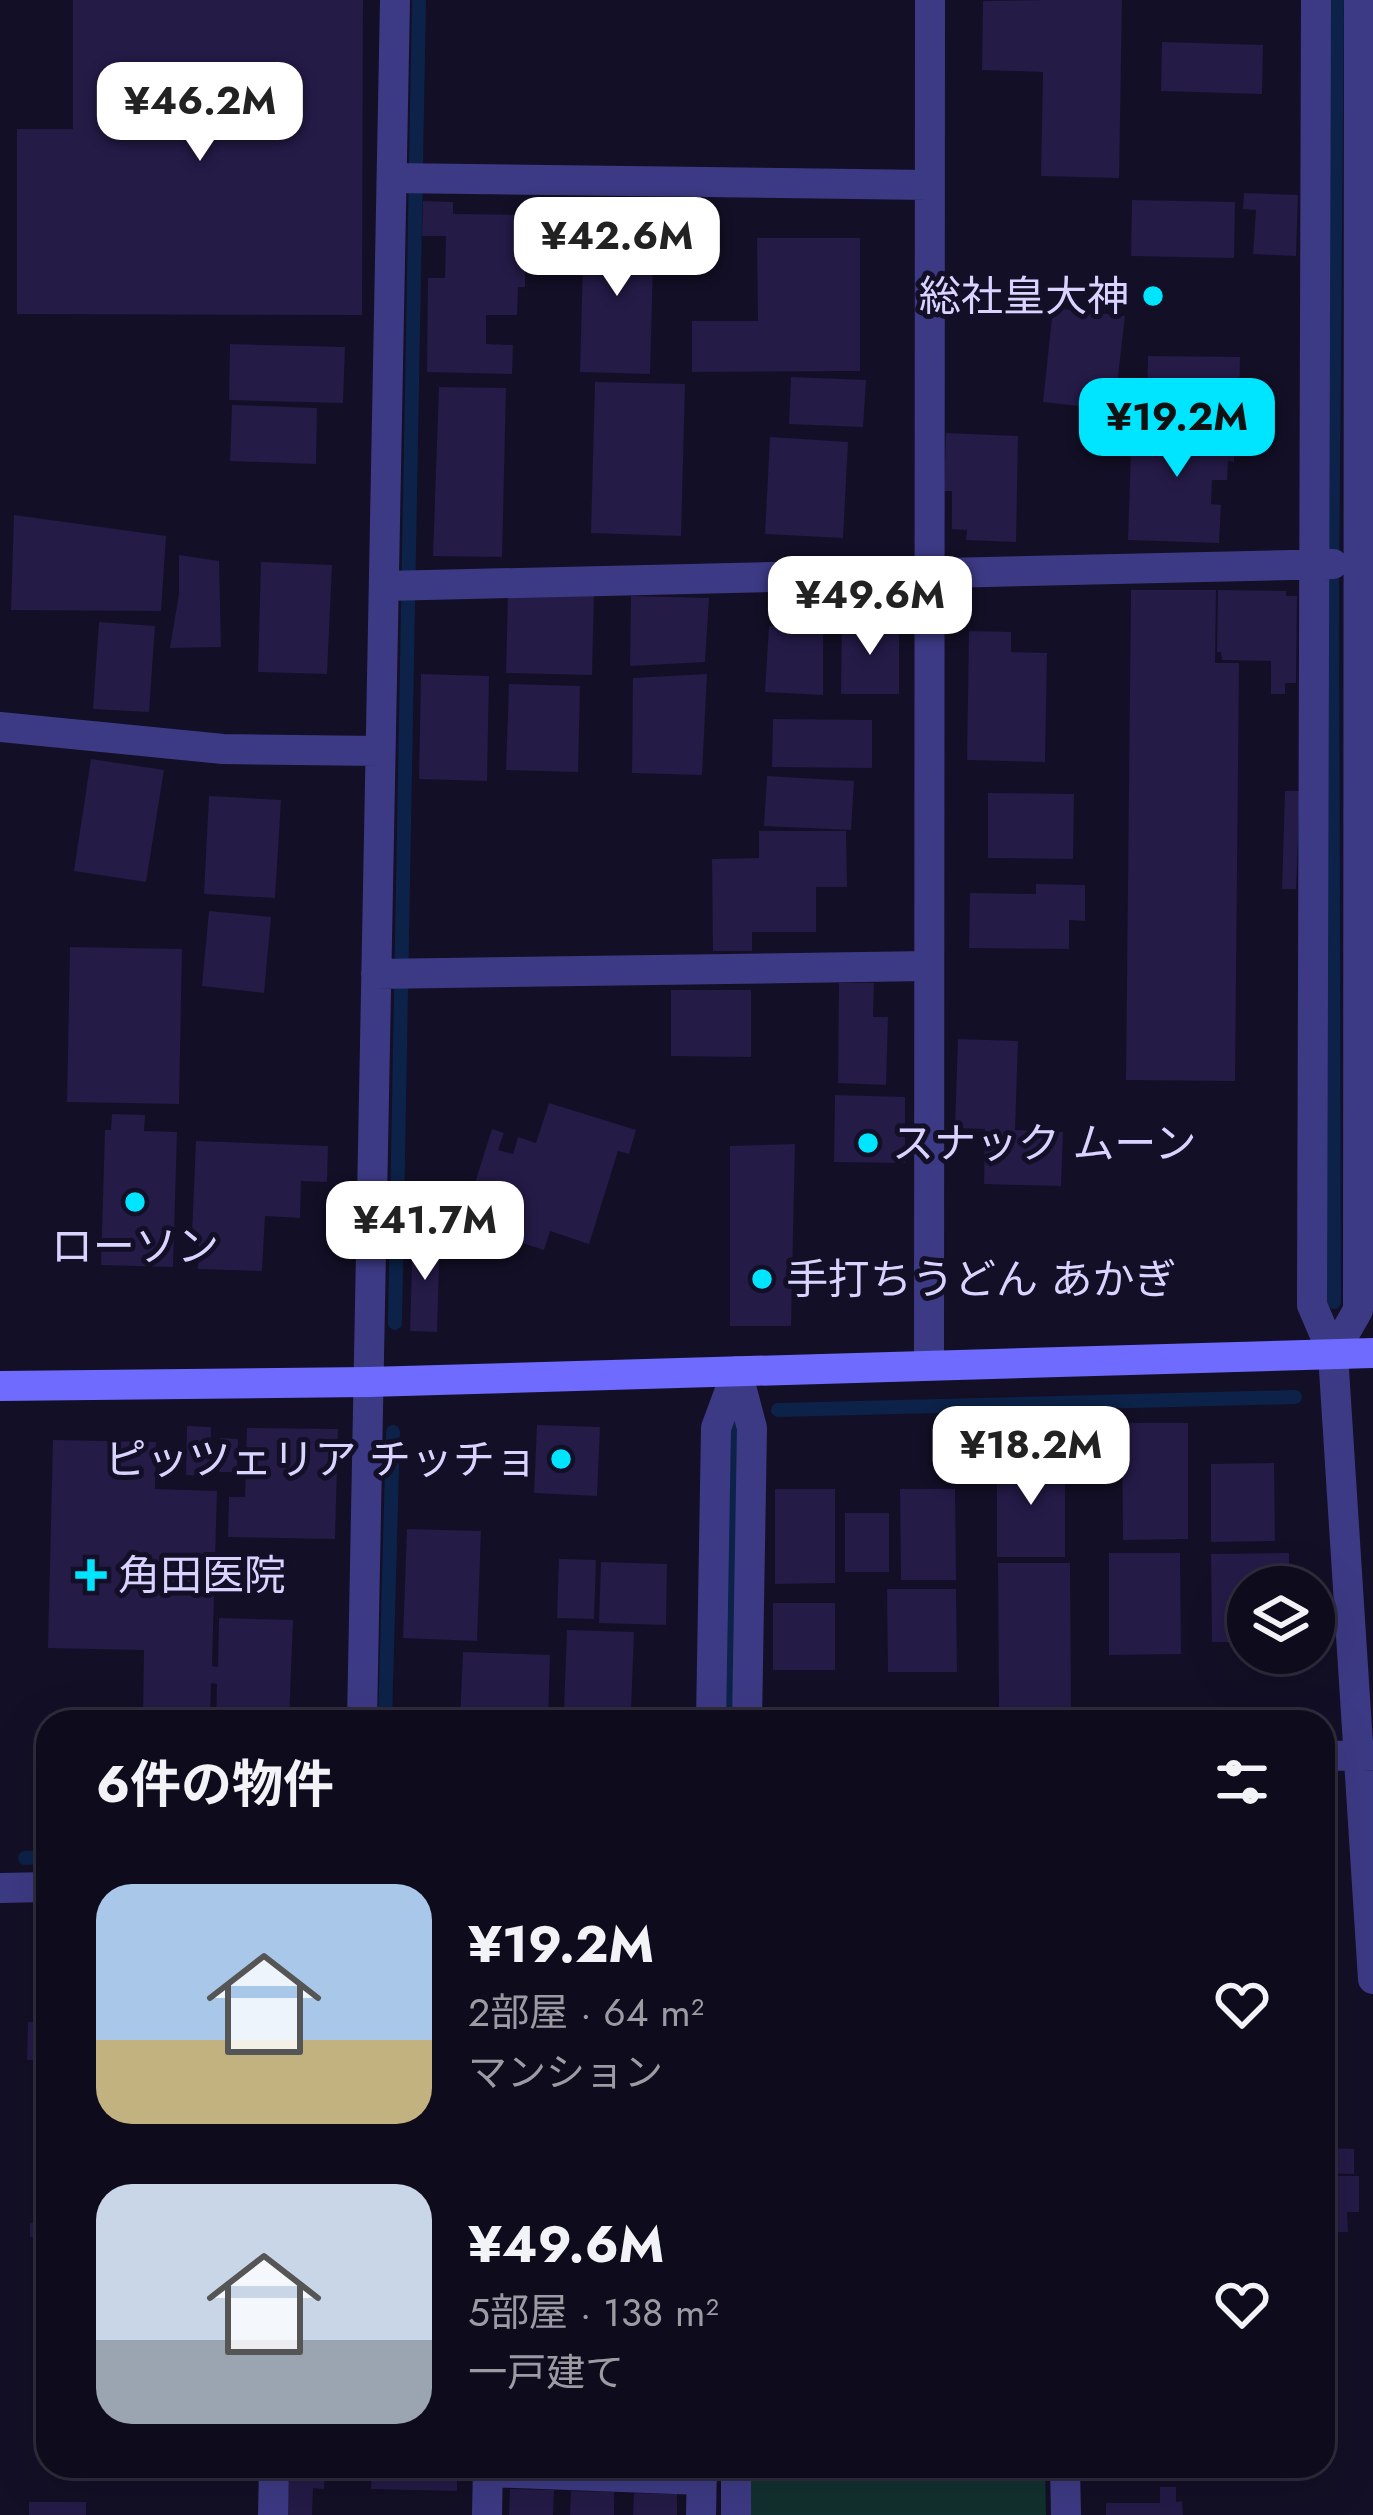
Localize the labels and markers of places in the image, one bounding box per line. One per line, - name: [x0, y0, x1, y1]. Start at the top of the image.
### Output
- pin: ¥46.2M: [102, 62, 298, 164]
- pin: ¥42.6M: [519, 197, 715, 299]
- place label: 総社皇大神: [919, 266, 1129, 327]
- marker: 総社皇大神: [1140, 283, 1166, 309]
- pin: ¥19.2M: [1079, 378, 1275, 480]
- pin: ¥49.6M: [772, 556, 968, 658]
- place label: スナック ムーン: [892, 1113, 1197, 1174]
- marker: スナック ムーン: [855, 1130, 881, 1156]
- pin: ¥41.7M: [327, 1181, 523, 1283]
- marker: ローソン: [122, 1189, 148, 1215]
- place label: ローソン: [51, 1216, 219, 1277]
- place label: 手打ちうどん あかぎ: [786, 1249, 1177, 1310]
- marker: 手打ちうどん あかぎ: [749, 1266, 775, 1292]
- pin: ¥18.2M: [933, 1406, 1129, 1508]
- place label: ピッツェリア チッチョ: [104, 1429, 537, 1490]
- marker: ピッツェリア チッチョ: [548, 1446, 574, 1472]
- place label: 角田医院: [118, 1545, 286, 1606]
- marker: 角田医院: [75, 1559, 107, 1591]

